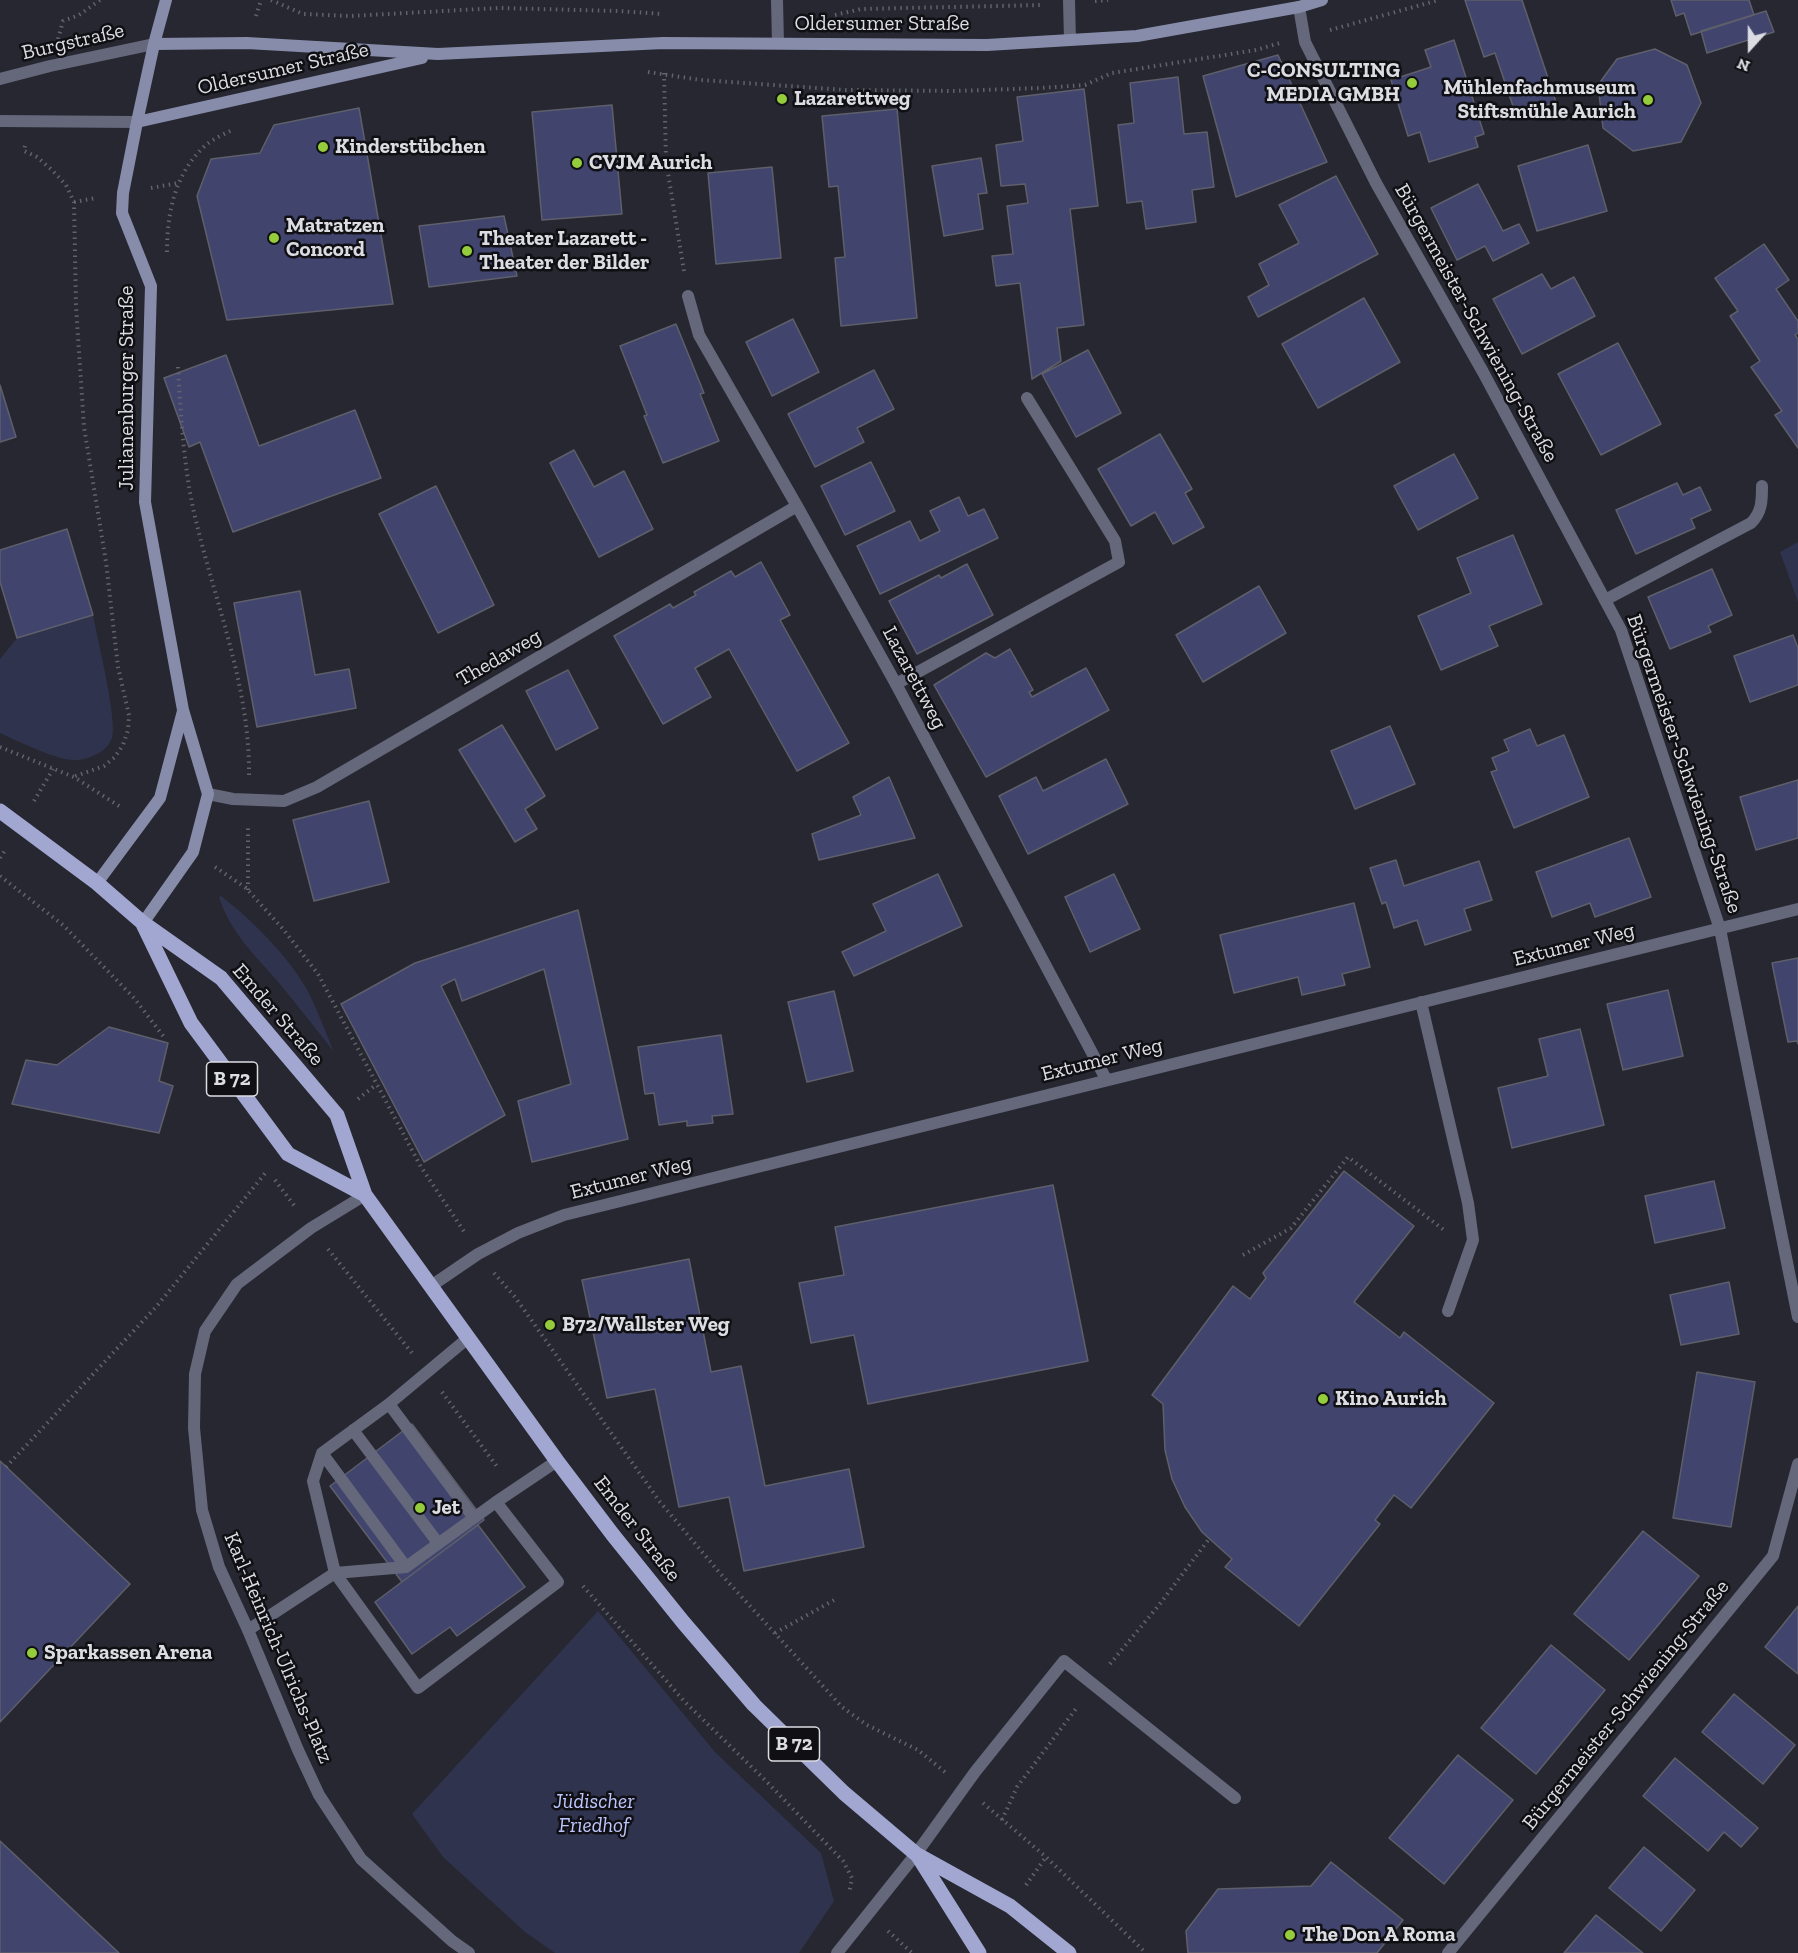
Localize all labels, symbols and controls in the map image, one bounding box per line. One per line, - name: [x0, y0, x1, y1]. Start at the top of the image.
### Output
- street label: Oldersumer Straße: [795, 11, 969, 37]
- street label: Burgstraße: [19, 18, 127, 66]
- north arrow: [1720, 18, 1780, 78]
- street label: Oldersumer Straße: [195, 37, 371, 101]
- text: N: [1734, 54, 1752, 76]
- place label: C-CONSULTING MEDIA GMBH: [1247, 58, 1400, 108]
- place label: Mühlenfachmuseum Stiftsmühle Aurich: [1443, 75, 1636, 125]
- marker: C-CONSULTING MEDIA GMBH: [1405, 76, 1419, 90]
- place label: Lazarettweg: [794, 86, 911, 112]
- marker: Lazarettweg: [775, 92, 789, 106]
- marker: Mühlenfachmuseum Stiftsmühle Aurich: [1641, 93, 1655, 107]
- place label: Kinderstübchen: [335, 134, 486, 160]
- marker: Kinderstübchen: [316, 140, 330, 154]
- place label: CVJM Aurich: [589, 150, 713, 176]
- marker: CVJM Aurich: [570, 156, 584, 170]
- street label: Bürgermeister-Schwiening-Straße: [1389, 179, 1563, 467]
- place label: Matratzen Concord: [286, 213, 385, 263]
- place label: Theater Lazarett - Theater der Bilder: [479, 226, 649, 276]
- marker: Matratzen Concord: [267, 231, 281, 245]
- marker: Theater Lazarett - Theater der Bilder: [460, 244, 474, 258]
- street label: Julianenburger Straße: [114, 286, 140, 490]
- street label: Bürgermeister-Schwiening-Straße: [1621, 611, 1747, 917]
- street label: Lazarettweg: [876, 622, 952, 734]
- street label: Thedaweg: [452, 624, 546, 692]
- street label: Extumer Weg: [1511, 918, 1637, 972]
- street label: Emder Straße: [227, 959, 329, 1071]
- street label: Extumer Weg: [1039, 1033, 1165, 1087]
- road number: B 72: [206, 1062, 258, 1096]
- street label: Extumer Weg: [568, 1151, 694, 1205]
- place label: B72/Wallster Weg: [562, 1312, 730, 1338]
- marker: B72/Wallster Weg: [543, 1318, 557, 1332]
- place label: Kino Aurich: [1335, 1386, 1447, 1412]
- marker: Kino Aurich: [1316, 1392, 1330, 1406]
- street label: Emder Straße: [588, 1471, 686, 1587]
- place label: Jet: [432, 1495, 460, 1521]
- marker: Jet: [413, 1501, 427, 1515]
- street label: Karl-Heinrich-Ulrichs-Platz: [218, 1529, 338, 1767]
- street label: Bürgermeister-Schwiening-Straße: [1517, 1575, 1735, 1835]
- place label: Sparkassen Arena: [44, 1640, 212, 1666]
- marker: Sparkassen Arena: [25, 1646, 39, 1660]
- road number: B 72: [768, 1727, 820, 1761]
- park label: Jüdischer Friedhof: [554, 1789, 634, 1839]
- place label: The Don A Roma: [1302, 1922, 1456, 1948]
- marker: The Don A Roma: [1283, 1928, 1297, 1942]

